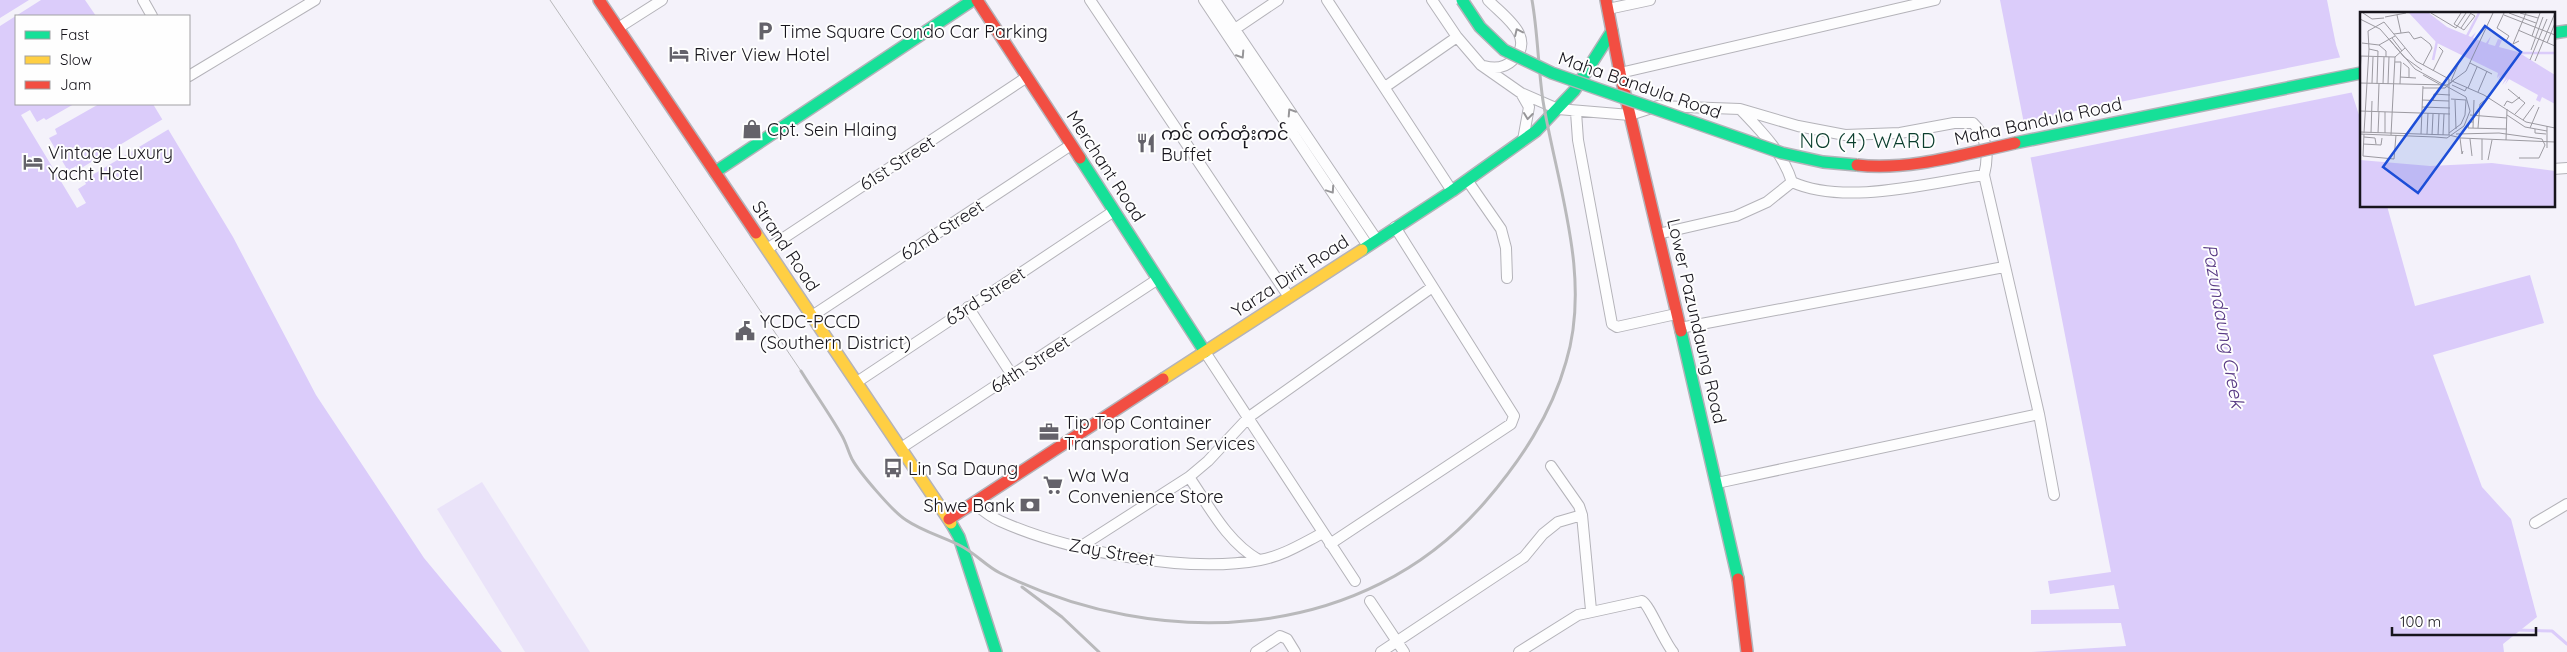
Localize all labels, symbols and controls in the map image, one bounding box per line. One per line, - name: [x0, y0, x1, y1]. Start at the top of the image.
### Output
- inset map: [2360, 12, 2554, 208]
- legend: [15, 15, 190, 105]
- parking icon: Time Square Condo Car Parking: [754, 20, 776, 42]
- place label: Time Square Condo Car Parking: [780, 20, 1048, 43]
- text: Fast: [60, 25, 89, 44]
- one-way arrow: [1513, 28, 1524, 37]
- hotel icon: River View Hotel: [668, 43, 690, 65]
- place label: River View Hotel: [694, 43, 830, 66]
- street label: Maha Bandula Road: [1555, 46, 1725, 124]
- text: Slow: [60, 50, 92, 69]
- one-way arrow: [1235, 50, 1244, 59]
- text: Jam: [60, 75, 91, 94]
- street label: Maha Bandula Road: [1952, 92, 2124, 150]
- street label: Merchant Road: [1061, 106, 1151, 226]
- one-way arrow: [1288, 108, 1297, 118]
- one-way arrow: [1523, 112, 1534, 120]
- shop icon: Cpt. Sein Hlaing: [741, 118, 763, 140]
- place label: Cpt. Sein Hlaing: [767, 118, 897, 141]
- place label: ကင် ဝက်တုံးကင် Buffet: [1161, 121, 1289, 166]
- district label: NO (4) WARD: [1800, 128, 1936, 153]
- street label: 61st Street: [855, 130, 939, 196]
- restaurant icon: ကင် ဝက်တုံးကင် Buffet: [1135, 132, 1157, 154]
- place label: Vintage Luxury Yacht Hotel: [48, 141, 173, 185]
- hotel icon: Vintage Luxury Yacht Hotel: [22, 151, 44, 173]
- one-way arrow: [1325, 185, 1334, 194]
- street label: 62nd Street: [896, 194, 988, 266]
- street label: Strand Road: [747, 196, 825, 296]
- street label: Lower Pazundaung Road: [1662, 216, 1732, 426]
- street label: Yarza Dirit Road: [1227, 230, 1353, 322]
- water label: Pazundaung Creek: [2198, 242, 2251, 412]
- street label: 63rd Street: [941, 262, 1029, 330]
- place label: YCDC-PCCD (Southern District): [760, 310, 911, 354]
- public building icon: YCDC-PCCD (Southern District): [734, 320, 756, 342]
- street label: 64th Street: [986, 330, 1074, 398]
- place label: Tip Top Container Transporation Services: [1064, 411, 1255, 455]
- office icon: Tip Top Container Transporation Services: [1038, 421, 1060, 443]
- bus stop icon: Lin Sa Daung: [882, 457, 904, 479]
- place label: Lin Sa Daung: [908, 457, 1018, 480]
- place label: Wa Wa Convenience Store: [1068, 464, 1223, 508]
- supermarket icon: Wa Wa Convenience Store: [1042, 474, 1064, 496]
- place label: Shwe Bank: [923, 494, 1015, 517]
- bank icon: Shwe Bank: [1019, 494, 1041, 516]
- street label: Zay Street: [1067, 533, 1157, 571]
- scale bar: [2392, 604, 2536, 636]
- text: 100 m: [2400, 612, 2441, 631]

